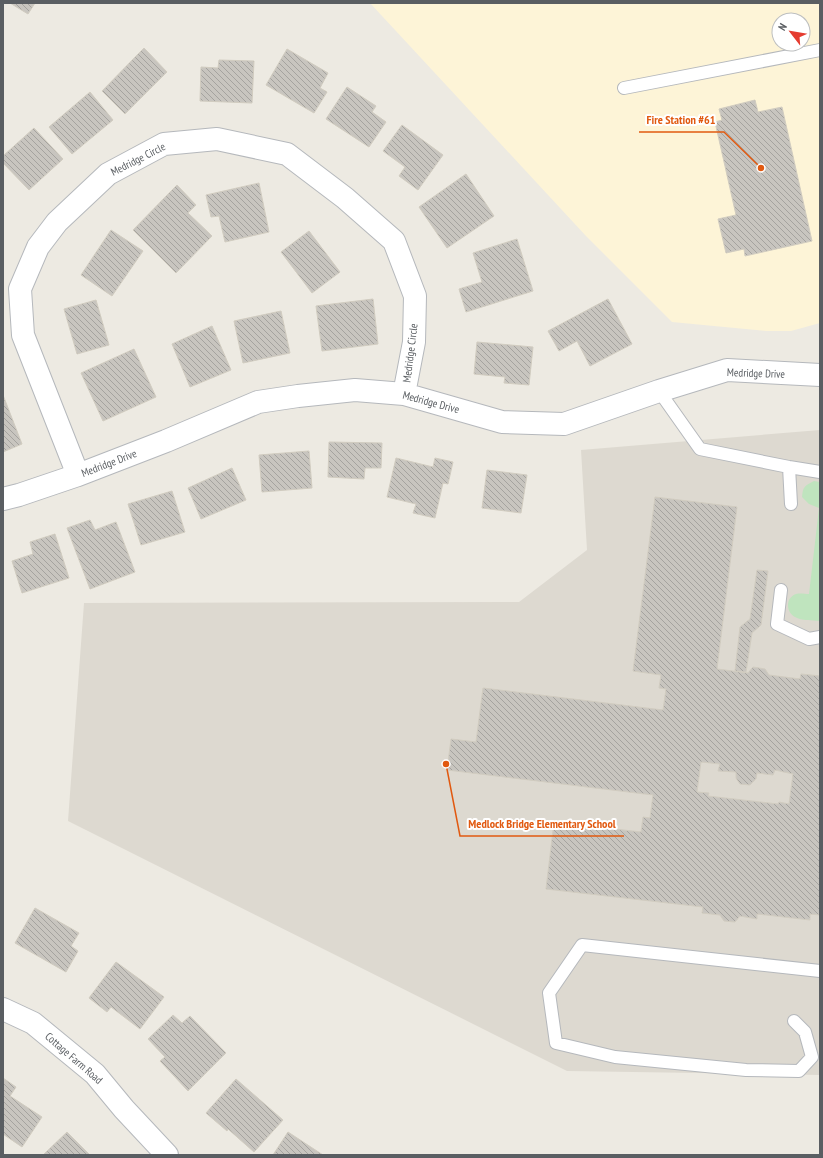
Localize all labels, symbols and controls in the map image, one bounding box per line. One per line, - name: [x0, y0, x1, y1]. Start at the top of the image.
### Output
- north arrow: [771, 12, 811, 52]
- text: N: [775, 21, 790, 33]
- callout: Fire Station #61: [639, 108, 724, 132]
- text: Fire Station #61: [646, 112, 716, 127]
- street label: Medridge Circle: [108, 139, 168, 179]
- street label: Medridge Circle: [399, 322, 421, 383]
- street label: Medridge Drive: [727, 365, 786, 381]
- street label: Medridge Drive: [401, 388, 461, 416]
- street label: Medridge Drive: [79, 446, 139, 480]
- callout: Medlock Bridge Elementary School: [460, 812, 624, 836]
- text: Medlock Bridge Elementary School: [468, 816, 616, 831]
- street label: Cottage Farm Road: [42, 1029, 106, 1087]

